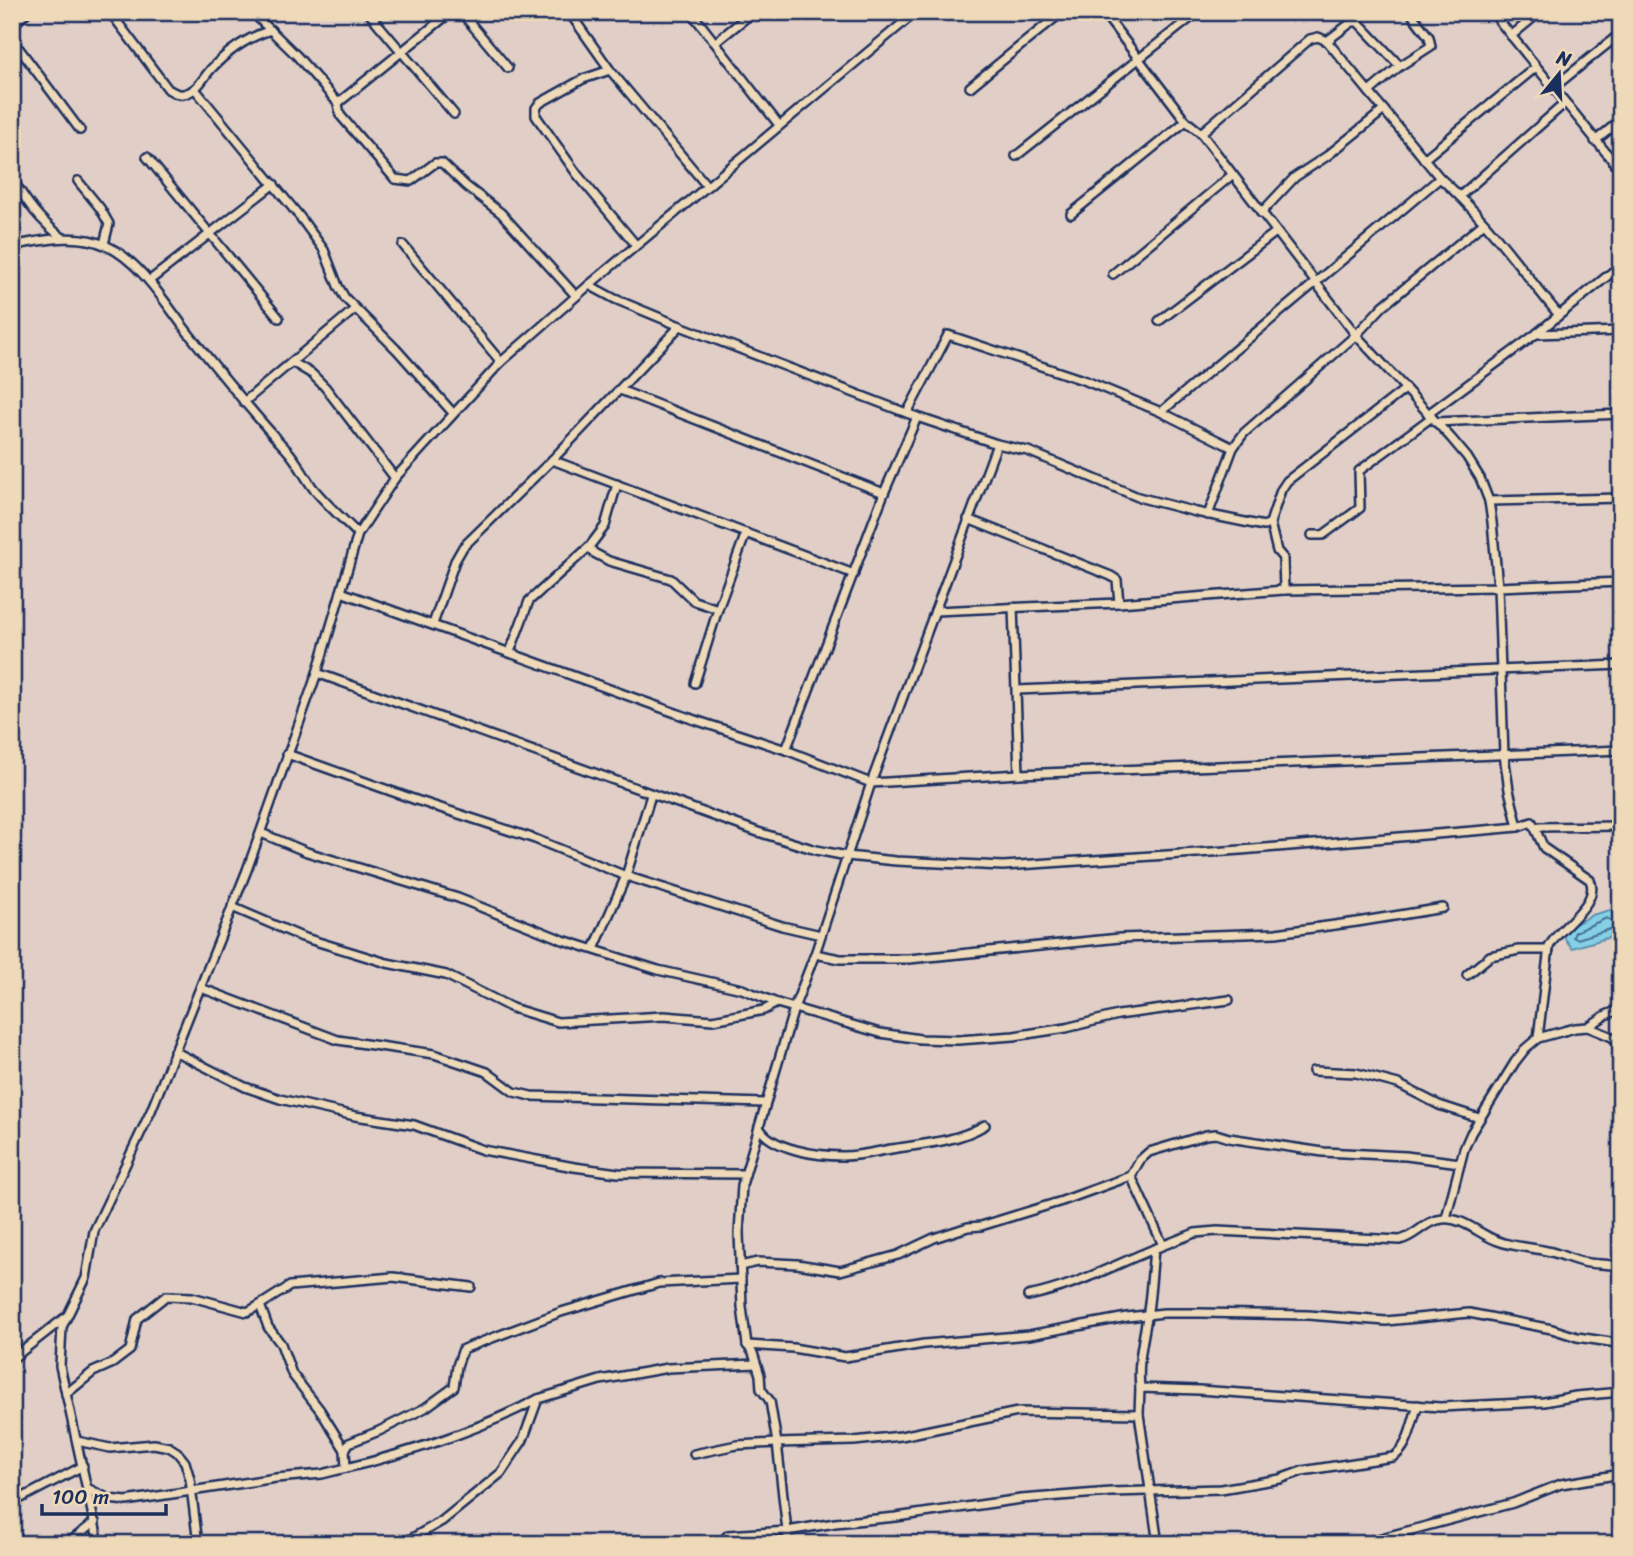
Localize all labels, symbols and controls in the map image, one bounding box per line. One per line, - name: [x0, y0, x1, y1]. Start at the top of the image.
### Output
- north arrow: [1524, 38, 1594, 108]
- text: N: [1552, 40, 1576, 76]
- scale bar: [42, 1472, 166, 1516]
- text: 100 m: [52, 1478, 109, 1516]

